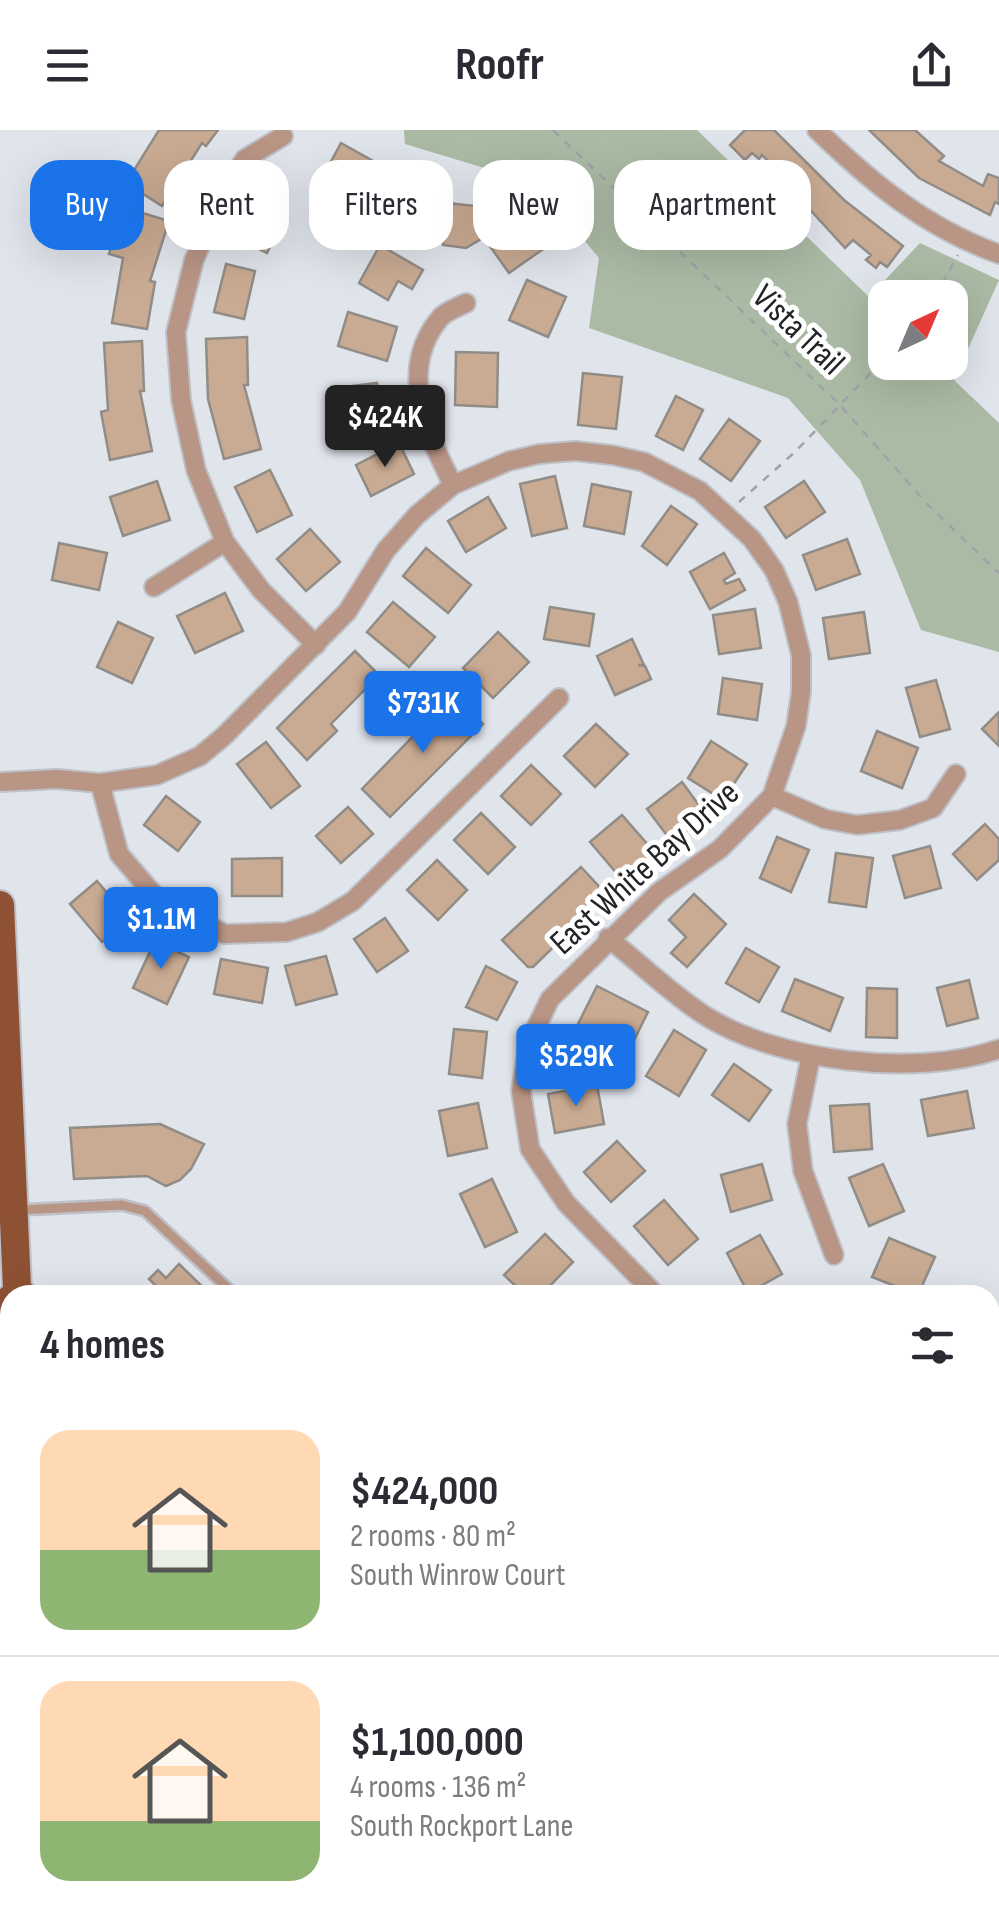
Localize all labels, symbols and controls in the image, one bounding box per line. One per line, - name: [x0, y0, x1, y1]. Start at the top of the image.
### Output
- icon: menu: [40, 38, 95, 93]
- text: Roofr: [455, 38, 544, 93]
- icon: share: [904, 38, 959, 93]
- chip: Buy: [30, 160, 144, 250]
- chip: Rent: [164, 160, 289, 250]
- chip: Filters: [309, 160, 453, 250]
- chip: New: [473, 160, 594, 250]
- chip: Apartment: [614, 160, 811, 250]
- street label: Vista Trail: [743, 276, 853, 384]
- north arrow: [868, 280, 968, 380]
- map controls: [868, 280, 968, 380]
- pin: $424K: [315, 385, 455, 470]
- text: $424K: [347, 398, 423, 437]
- pin: $731K: [353, 671, 493, 756]
- text: $731K: [386, 684, 460, 723]
- street label: East White Bay Drive: [542, 772, 748, 964]
- pin: $1.1M: [91, 887, 231, 972]
- text: $1.1M: [126, 900, 196, 939]
- pin: $529K: [506, 1024, 646, 1109]
- text: $529K: [538, 1037, 614, 1076]
- icon: filters: [905, 1318, 960, 1373]
- text: 4 homes: [40, 1320, 165, 1371]
- text: $424,000: [350, 1466, 498, 1517]
- icon: home: [120, 1470, 240, 1590]
- text: 2 rooms · 80 m²: [350, 1517, 516, 1556]
- text: South Winrow Court: [350, 1556, 565, 1595]
- text: $1,100,000: [350, 1717, 524, 1768]
- icon: home: [120, 1721, 240, 1841]
- text: 4 rooms · 136 m²: [350, 1768, 526, 1807]
- text: South Rockport Lane: [350, 1807, 573, 1846]

